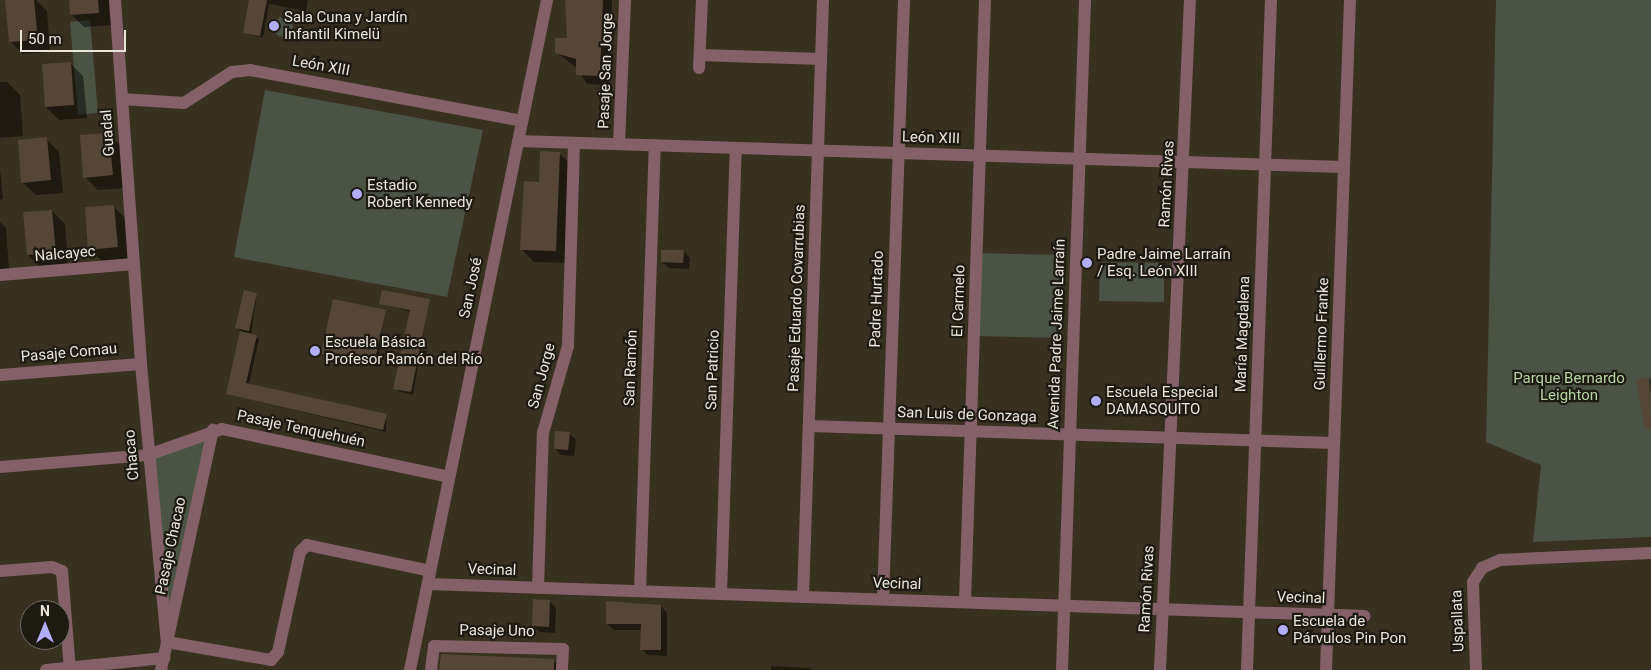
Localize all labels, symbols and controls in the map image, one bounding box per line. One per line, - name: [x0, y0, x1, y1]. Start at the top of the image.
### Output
- place label: Sala Cuna y Jardín Infantil Kimelü: [284, 8, 407, 43]
- street label: Pasaje San Jorge: [595, 13, 617, 129]
- scale bar: [22, 20, 129, 52]
- marker: Sala Cuna y Jardín Infantil Kimelü: [268, 20, 280, 32]
- text: 50 m: [28, 30, 62, 48]
- street label: León XIII: [291, 52, 351, 80]
- street label: Guadal: [97, 109, 119, 157]
- street label: León XIII: [902, 128, 960, 148]
- street label: Ramón Rivas: [1156, 140, 1178, 228]
- place label: Estadio Robert Kennedy: [367, 176, 473, 211]
- marker: Estadio Robert Kennedy: [351, 188, 363, 200]
- street label: Pasaje Eduardo Covarrubias: [785, 204, 809, 392]
- street label: Avenida Padre Jaime Larraín: [1045, 238, 1069, 430]
- street label: Nalcayec: [34, 242, 96, 266]
- place label: Padre Jaime Larraín / Esq. León XIII: [1097, 245, 1231, 280]
- street label: Padre Hurtado: [866, 250, 888, 348]
- street label: San José: [456, 256, 486, 320]
- marker: Padre Jaime Larraín / Esq. León XIII: [1081, 257, 1093, 269]
- street label: El Carmelo: [949, 265, 969, 337]
- street label: María Magdalena: [1232, 276, 1254, 392]
- street label: Guillermo Franke: [1311, 277, 1333, 391]
- street label: San Ramón: [621, 329, 641, 407]
- street label: San Patricio: [703, 330, 723, 410]
- place label: Escuela Básica Profesor Ramón del Río: [325, 333, 482, 368]
- street label: Pasaje Comau: [20, 340, 118, 366]
- street label: San Jorge: [525, 341, 559, 411]
- marker: Escuela Básica Profesor Ramón del Río: [309, 345, 321, 357]
- park label: Parque Bernardo Leighton: [1513, 369, 1625, 404]
- place label: Escuela Especial DAMASQUITO: [1106, 383, 1218, 418]
- marker: Escuela Especial DAMASQUITO: [1090, 395, 1102, 407]
- street label: San Luis de Gonzaga: [897, 404, 1037, 426]
- street label: Pasaje Tenquehuén: [235, 407, 367, 451]
- street label: Chacao: [121, 429, 143, 481]
- street label: Pasaje Chacao: [152, 495, 190, 597]
- street label: Ramón Rivas: [1136, 545, 1158, 633]
- street label: Vecinal: [467, 560, 517, 580]
- street label: Vecinal: [872, 574, 922, 594]
- street label: Vecinal: [1276, 588, 1326, 608]
- street label: Uspallata: [1448, 589, 1468, 653]
- north arrow: [20, 600, 70, 650]
- text: N: [40, 603, 50, 619]
- place label: Escuela de Párvulos Pin Pon: [1293, 612, 1406, 647]
- street label: Pasaje Uno: [459, 621, 535, 641]
- marker: Escuela de Párvulos Pin Pon: [1277, 624, 1289, 636]

